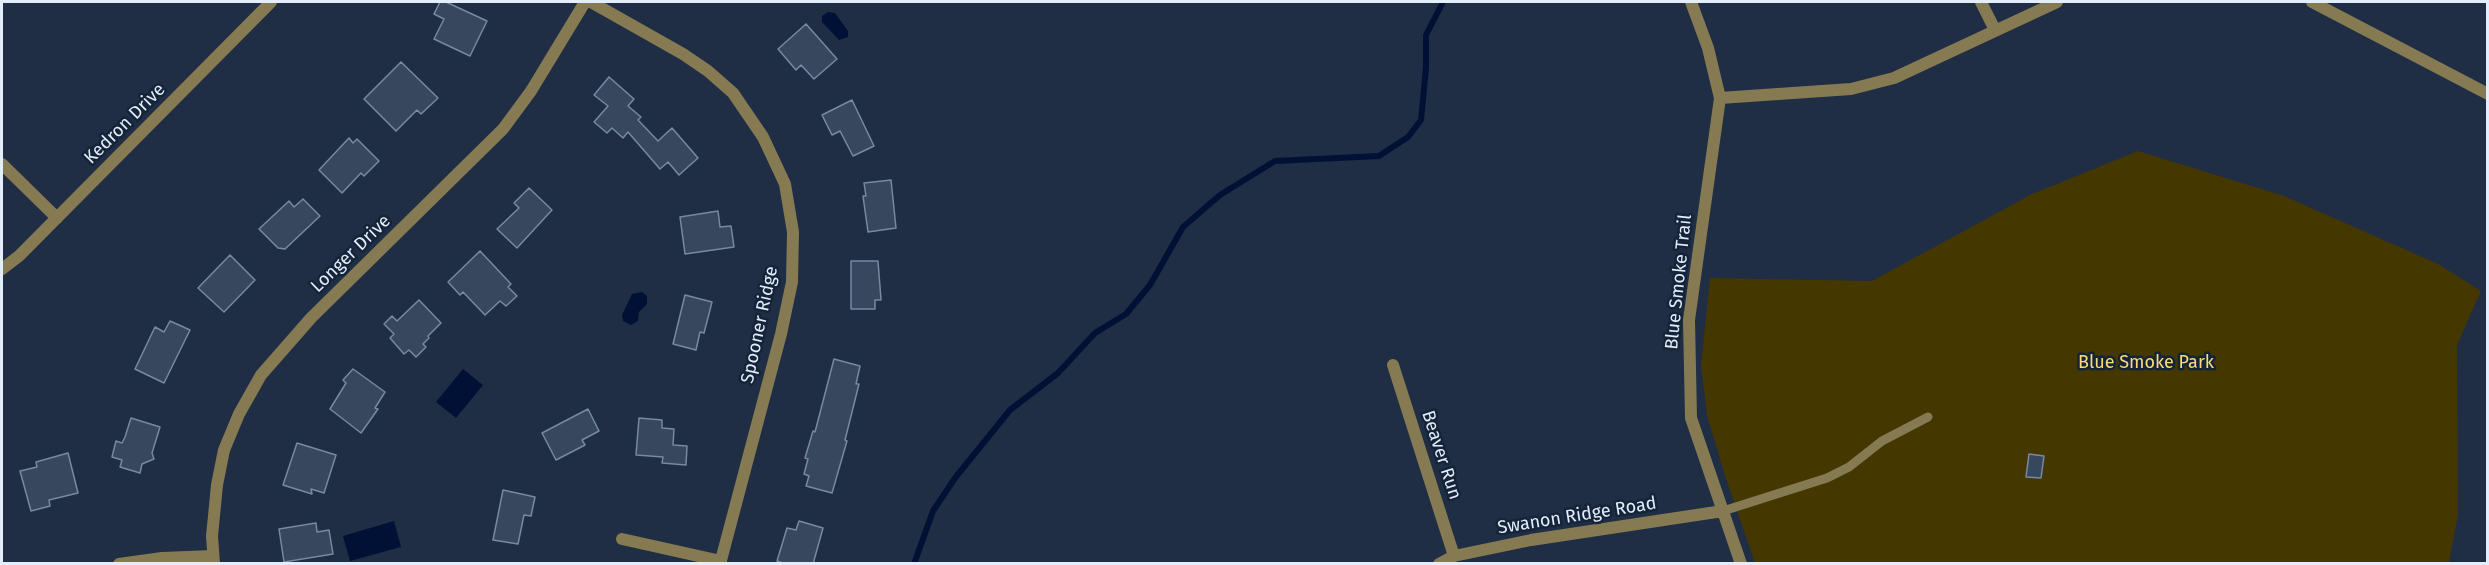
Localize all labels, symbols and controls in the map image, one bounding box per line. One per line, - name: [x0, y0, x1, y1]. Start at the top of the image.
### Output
- street label: Kedron Drive: [80, 79, 170, 169]
- street label: Longer Drive: [307, 211, 395, 297]
- street label: Blue Smoke Trail: [1661, 213, 1697, 351]
- street label: Spooner Ridge: [737, 264, 783, 386]
- park label: Blue Smoke Park: [2078, 352, 2214, 374]
- street label: Beaver Run: [1416, 408, 1466, 502]
- street label: Swanon Ridge Road: [1496, 493, 1658, 539]

